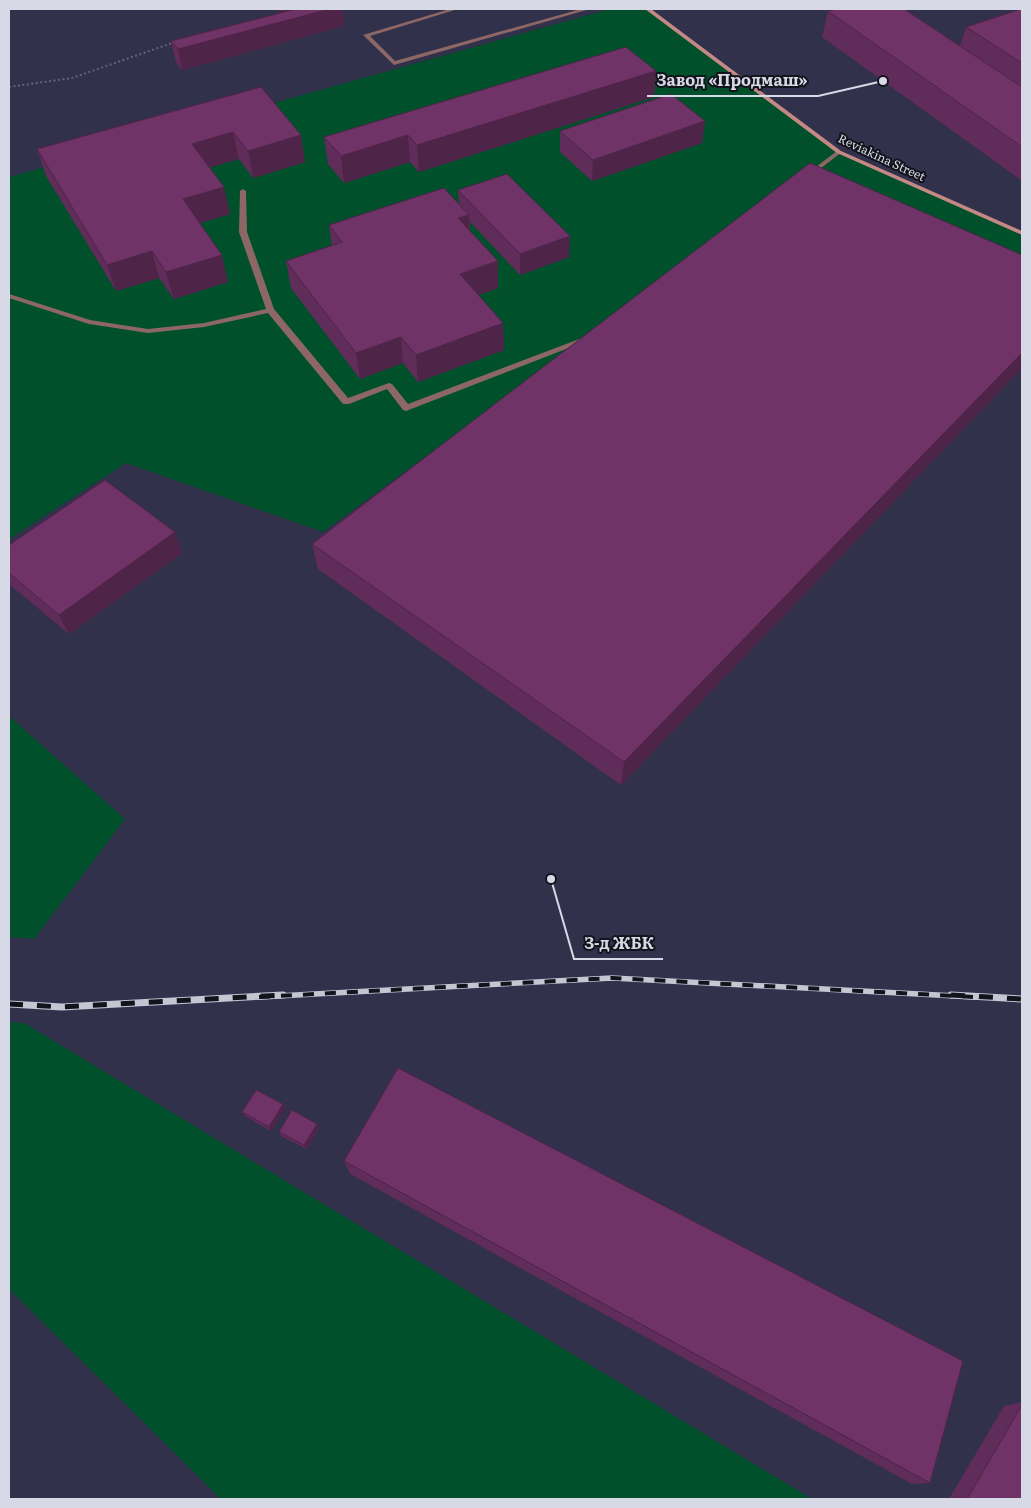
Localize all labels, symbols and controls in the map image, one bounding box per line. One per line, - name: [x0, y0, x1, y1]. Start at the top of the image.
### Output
- callout: Завод «Продмаш»: [647, 65, 818, 96]
- text: Завод «Продмаш»: [657, 67, 808, 91]
- street label: Reviakina Street: [835, 129, 929, 185]
- callout: З-д ЖБК: [574, 928, 663, 959]
- text: З-д ЖБК: [584, 930, 655, 954]

